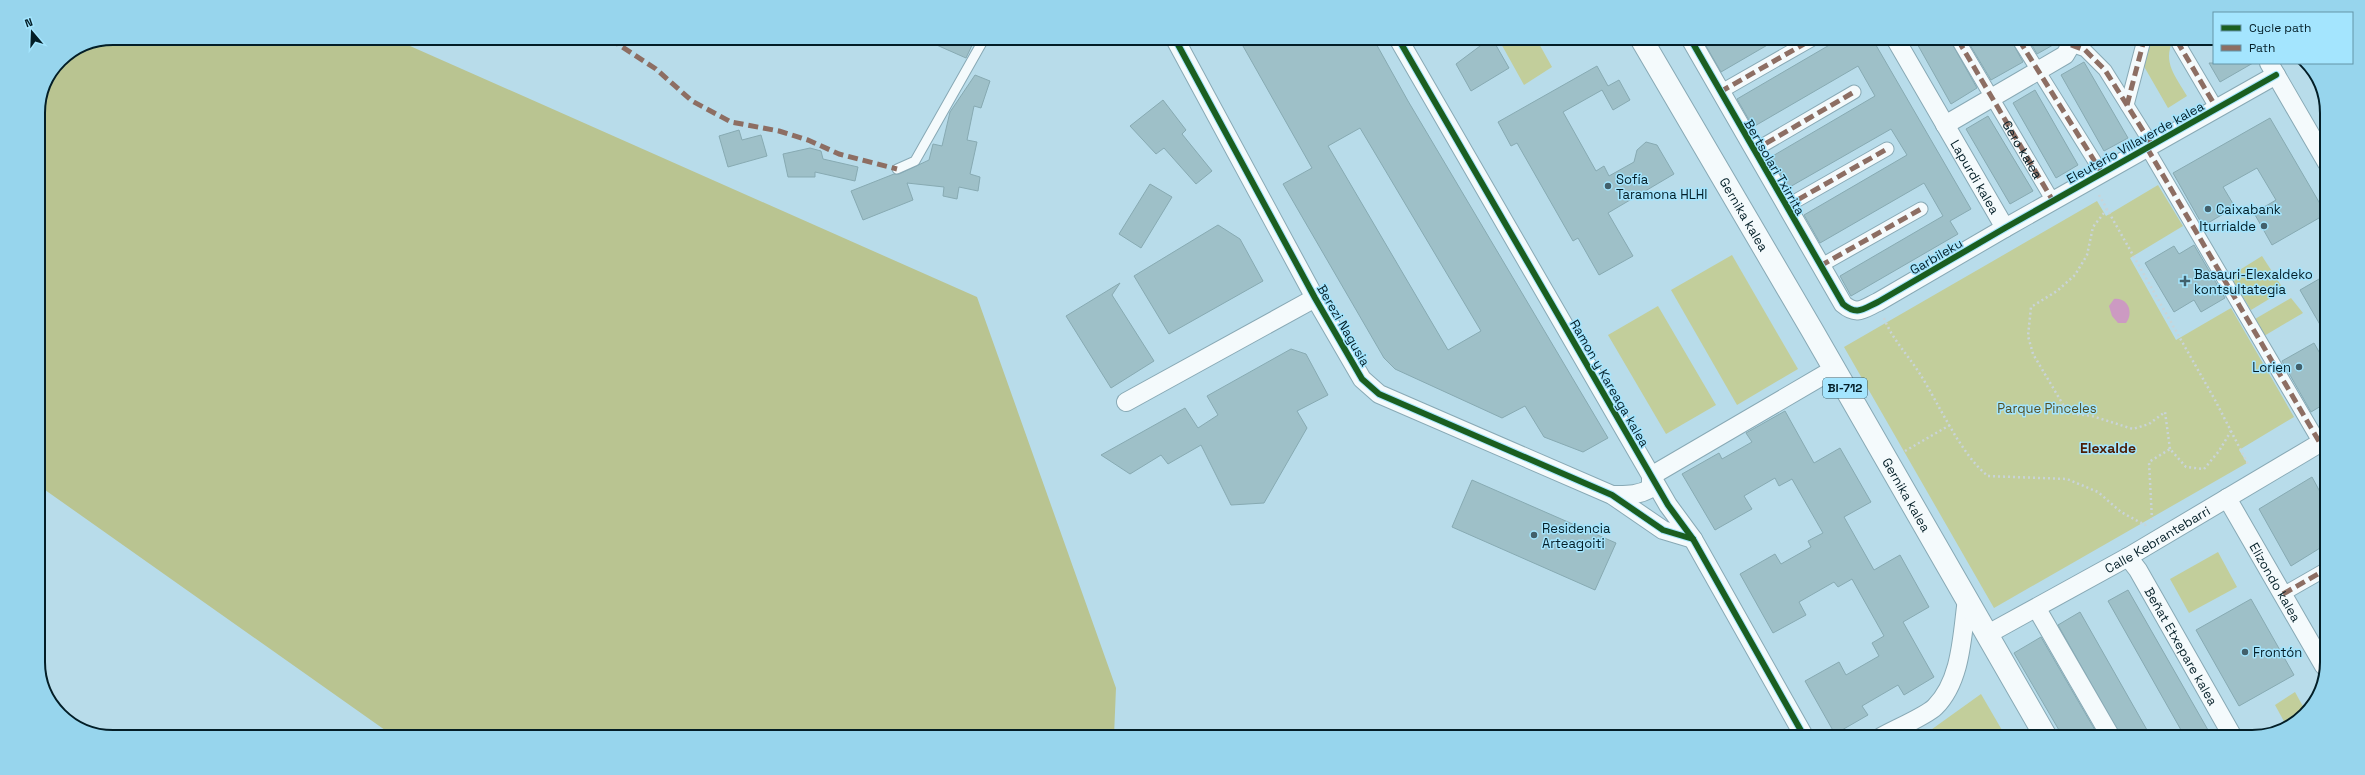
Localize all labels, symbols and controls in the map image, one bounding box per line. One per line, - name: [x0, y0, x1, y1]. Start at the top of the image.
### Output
- north arrow: [12, 12, 52, 52]
- legend: [2213, 12, 2353, 64]
- text: N: [23, 15, 35, 30]
- text: Cycle path: [2249, 20, 2311, 36]
- text: Path: [2249, 40, 2275, 56]
- street label: Eleuterio Villaverde kalea: [2063, 97, 2208, 187]
- street label: Bertsolari Txirrita: [1740, 116, 1809, 219]
- street label: Gero kalea: [1998, 117, 2046, 182]
- street label: Lapurdi kalea: [1947, 137, 2003, 218]
- place label: Sofía Taramona HLHI: [1616, 171, 1707, 203]
- street label: Gernika kalea: [1715, 175, 1772, 255]
- marker: Sofía Taramona HLHI: [1603, 181, 1613, 191]
- place label: Caixabank: [2216, 201, 2281, 218]
- marker: Caixabank: [2203, 204, 2213, 214]
- place label: Iturrialde: [2199, 218, 2256, 235]
- marker: Iturrialde: [2259, 221, 2269, 231]
- street label: Garbileku: [1907, 234, 1966, 278]
- place label: Basauri-Elexaldeko kontsultategia: [2194, 266, 2313, 298]
- marker: Basauri-Elexaldeko kontsultategia: [2179, 275, 2191, 287]
- street label: Berezi Nagusia: [1313, 281, 1374, 370]
- street label: Ramon y Kareaga kalea: [1566, 316, 1653, 450]
- place label: Lorien: [2252, 359, 2291, 376]
- marker: Lorien: [2294, 362, 2304, 372]
- road number: BI-712: [1823, 378, 1867, 398]
- park label: Parque Pinceles: [1997, 400, 2097, 417]
- district label: Elexalde: [2080, 439, 2136, 457]
- street label: Gernika kalea: [1878, 455, 1934, 535]
- street label: Calle Kebrantebarri: [2102, 502, 2213, 577]
- place label: Residencia Arteagoiti: [1542, 520, 1611, 552]
- marker: Residencia Arteagoiti: [1529, 530, 1539, 540]
- street label: Elizondo kalea: [2246, 540, 2305, 625]
- street label: Beñat Etxepare kalea: [2141, 584, 2221, 709]
- place label: Frontón: [2253, 644, 2302, 661]
- marker: Frontón: [2240, 647, 2250, 657]

